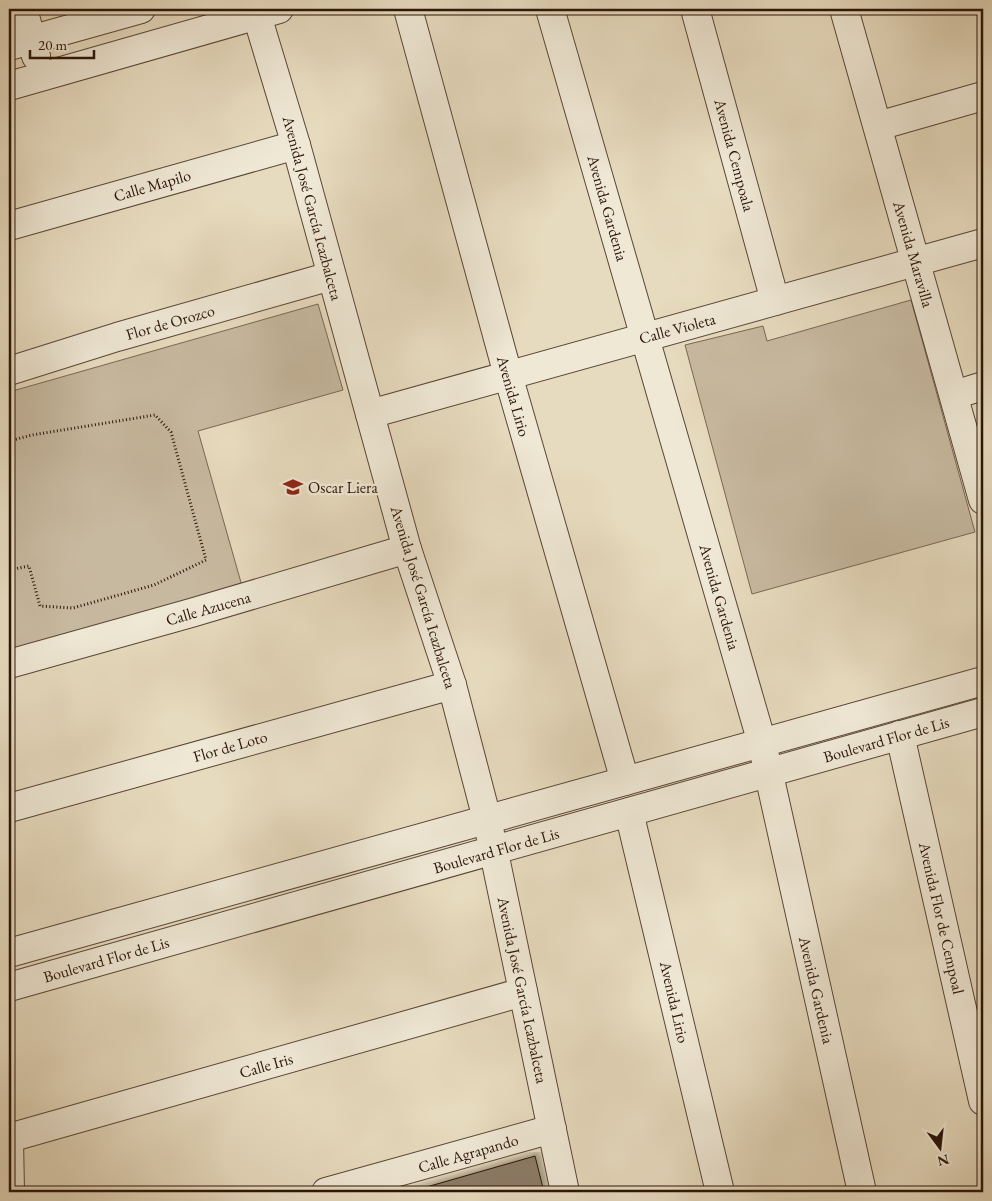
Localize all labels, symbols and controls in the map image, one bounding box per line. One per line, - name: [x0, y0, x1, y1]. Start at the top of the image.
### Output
- scale bar: [30, 28, 94, 60]
- text: 20 m: [38, 35, 67, 54]
- street label: Avenida Cempoala: [709, 96, 760, 214]
- street label: Avenida José García Icazbalceta: [278, 113, 347, 303]
- street label: Avenida Gardenia: [582, 152, 633, 264]
- street label: Calle Mapilo: [111, 164, 193, 207]
- street label: Avenida Maravilla: [888, 198, 939, 310]
- street label: Flor de Orozco: [123, 300, 217, 345]
- street label: Calle Violeta: [637, 308, 718, 349]
- street label: Avenida Lirio: [492, 352, 535, 439]
- school or university icon: Oscar Liera: [282, 476, 304, 498]
- place label: Oscar Liera: [308, 477, 378, 498]
- street label: Avenida José García Icazbalceta: [385, 502, 462, 692]
- street label: Avenida Gardenia: [694, 541, 745, 653]
- street label: Calle Azucena: [163, 586, 254, 631]
- street label: Boulevard Flor de Lis: [821, 711, 952, 768]
- street label: Flor de Loto: [191, 726, 270, 767]
- street label: Boulevard Flor de Lis: [431, 822, 562, 879]
- street label: Avenida Flor de Cempoal: [914, 839, 969, 996]
- street label: Avenida José García Icazbalceta: [492, 894, 553, 1086]
- street label: Boulevard Flor de Lis: [41, 931, 172, 988]
- street label: Avenida Gardenia: [794, 934, 839, 1046]
- street label: Avenida Lirio: [655, 958, 694, 1045]
- street label: Calle Iris: [237, 1048, 295, 1083]
- north arrow: [914, 1124, 964, 1174]
- street label: Calle Agrapando: [416, 1129, 521, 1178]
- text: N: [935, 1150, 951, 1171]

